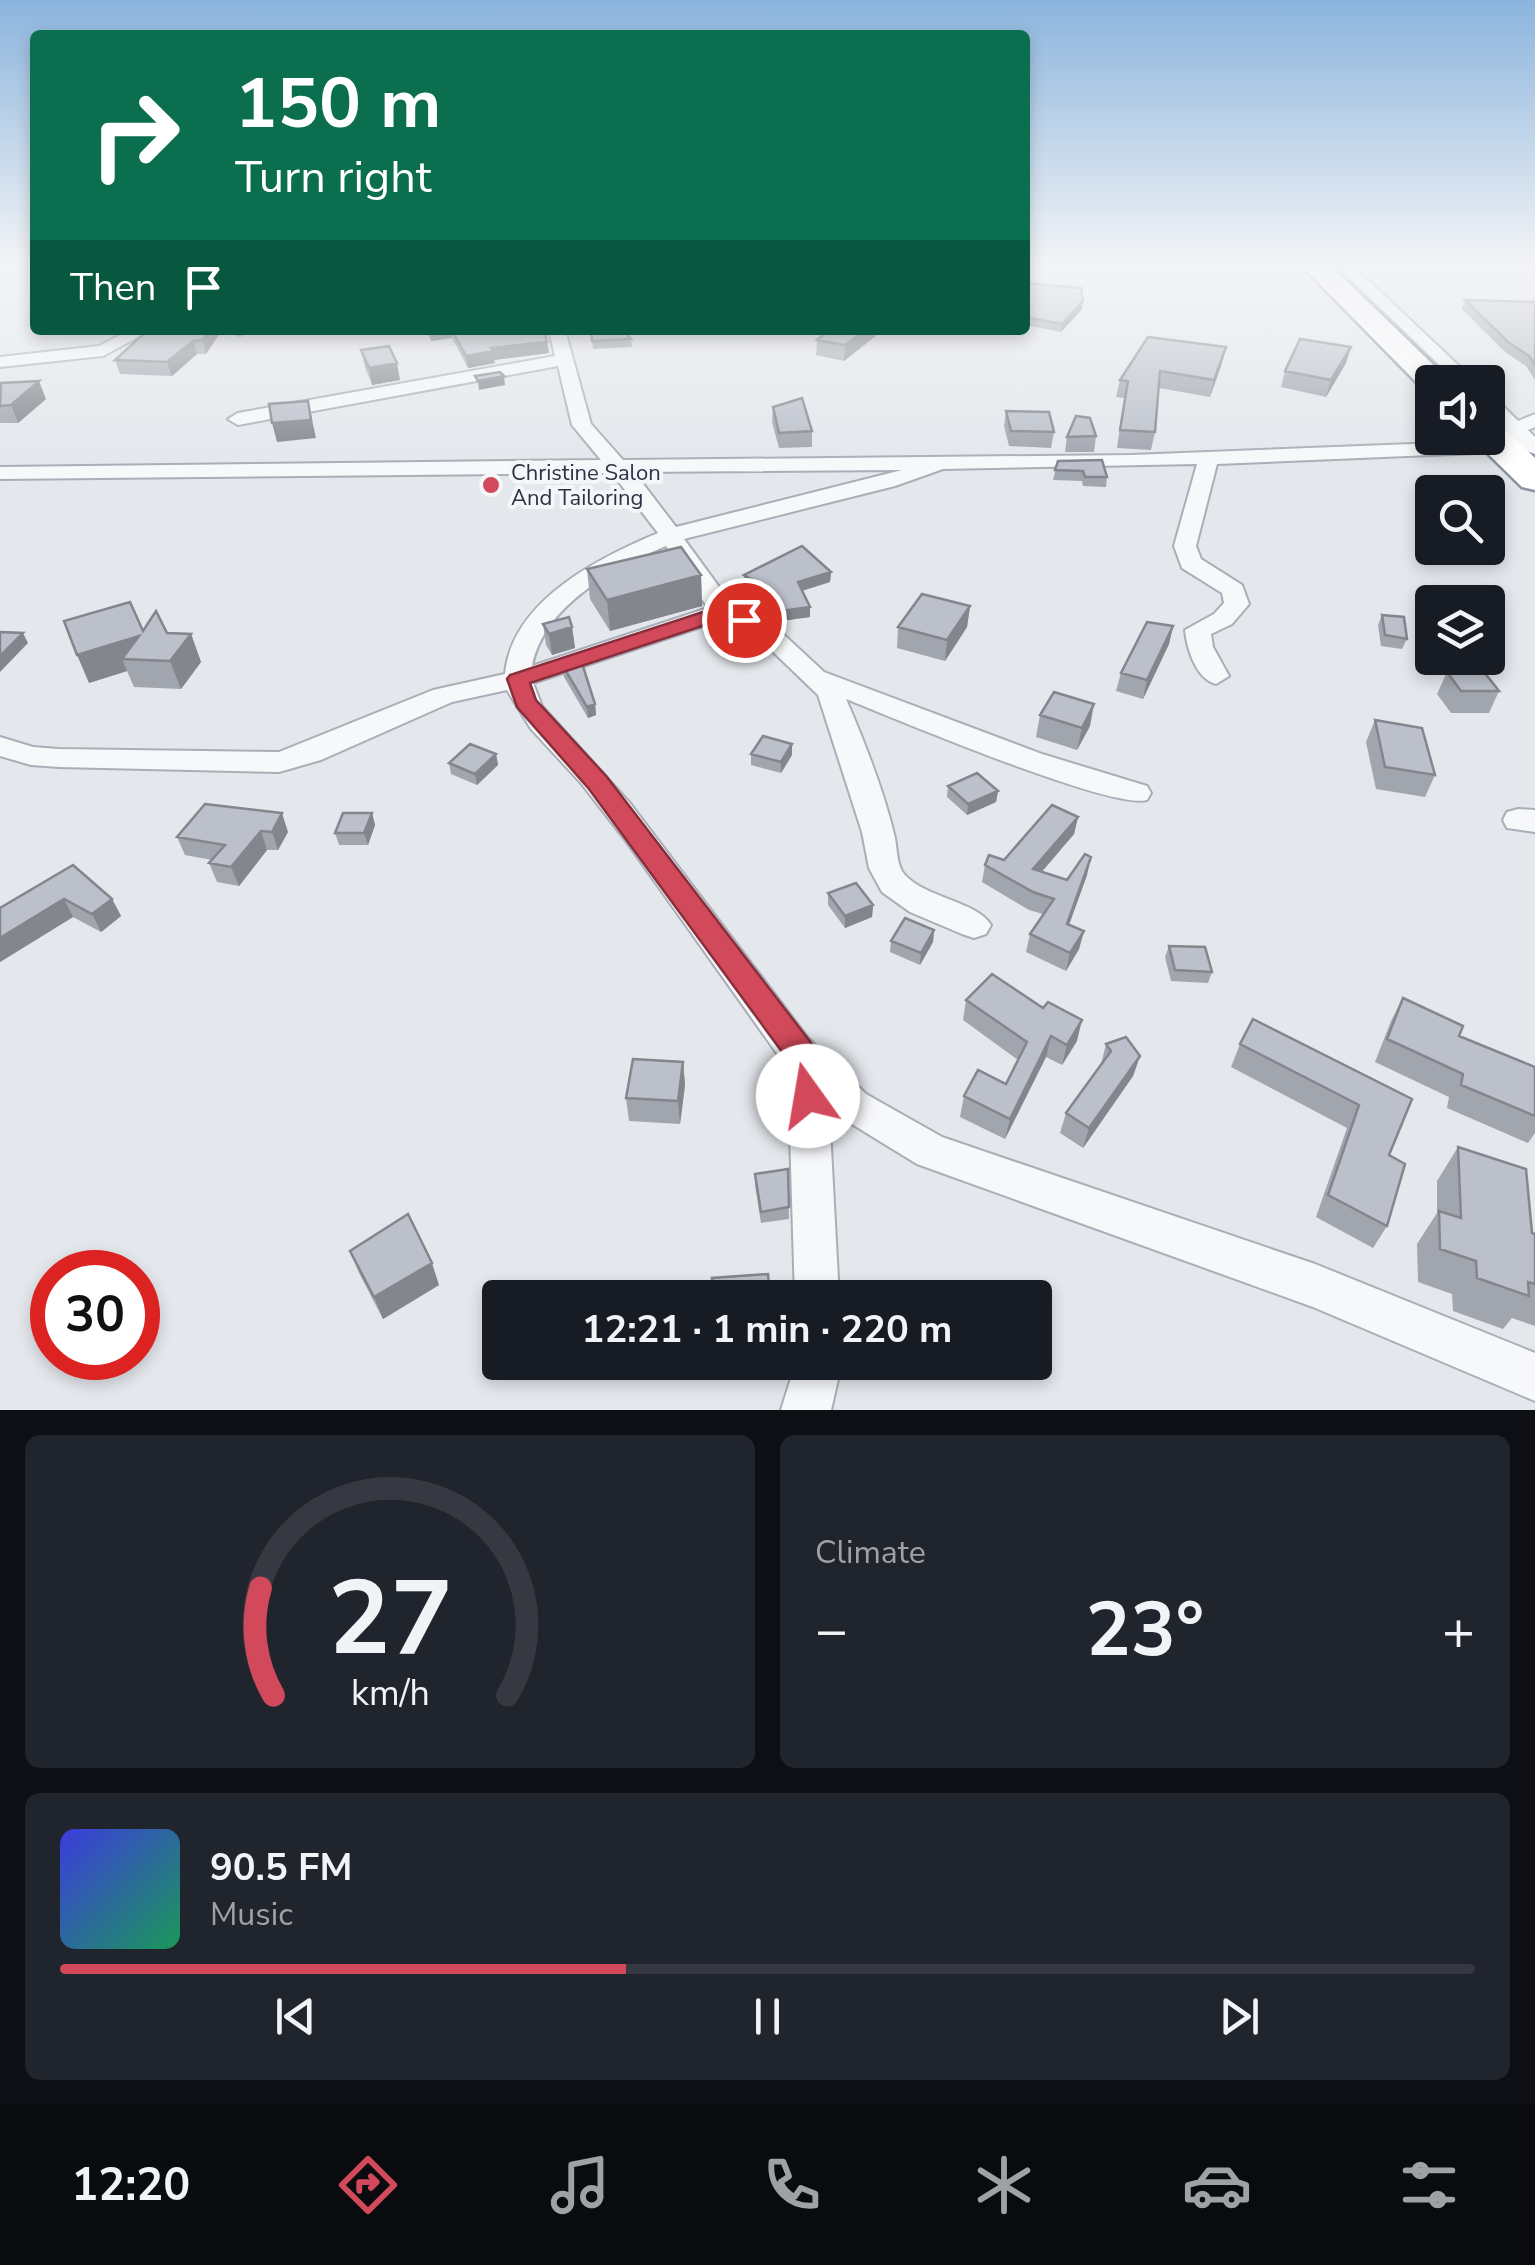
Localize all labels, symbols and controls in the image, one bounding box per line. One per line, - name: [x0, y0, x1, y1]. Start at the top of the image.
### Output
- text: 150 m: [235, 56, 441, 152]
- icon: right: [70, 70, 200, 200]
- text: Turn right: [235, 147, 432, 208]
- icon: arrive: [176, 260, 231, 315]
- text: Then: [70, 262, 156, 313]
- map controls: [1415, 365, 1505, 675]
- button: sound: [1415, 365, 1505, 455]
- place label: Christine Salon And Tailoring: [511, 458, 661, 513]
- marker: Christine Salon And Tailoring: [480, 474, 502, 496]
- button: search: [1415, 475, 1505, 565]
- pin: [702, 578, 787, 663]
- button: layers: [1415, 585, 1505, 675]
- icon: arrive: [717, 593, 772, 648]
- position arrow: [756, 1044, 860, 1148]
- speed limit sign: 30: [30, 1250, 160, 1380]
- text: 12:21 · 1 min · 220 m: [582, 1304, 952, 1355]
- text: Climate: [815, 1531, 926, 1574]
- text: 27: [328, 1548, 452, 1690]
- text: 23°: [1086, 1579, 1204, 1681]
- text: −: [815, 1593, 848, 1668]
- text: +: [1442, 1593, 1475, 1668]
- text: km/h: [351, 1669, 429, 1718]
- text: 90.5 FM: [210, 1842, 352, 1893]
- text: Music: [210, 1893, 293, 1936]
- icon: previous: [268, 1989, 323, 2044]
- icon: pause: [740, 1989, 795, 2044]
- icon: next: [1212, 1989, 1267, 2044]
- icon: directions: [333, 2150, 403, 2220]
- icon: music: [545, 2150, 615, 2220]
- icon: phone: [757, 2150, 827, 2220]
- icon: climate: [969, 2150, 1039, 2220]
- icon: car: [1182, 2150, 1252, 2220]
- icon: filters: [1394, 2150, 1464, 2220]
- text: 12:20: [71, 2155, 190, 2216]

